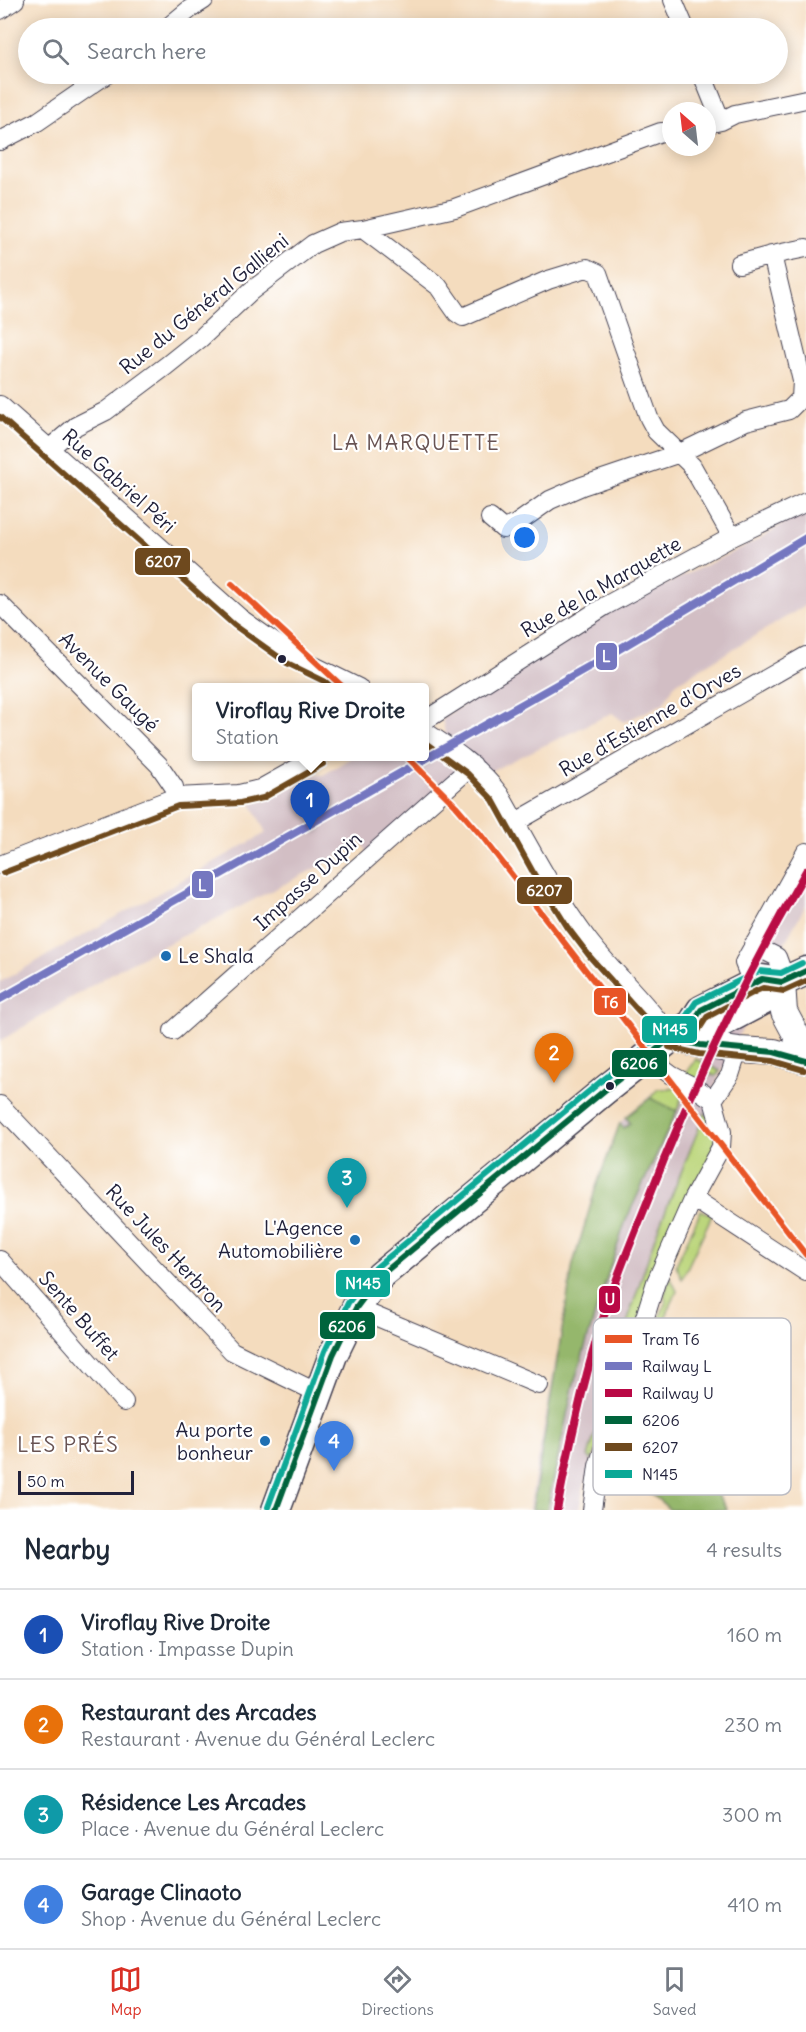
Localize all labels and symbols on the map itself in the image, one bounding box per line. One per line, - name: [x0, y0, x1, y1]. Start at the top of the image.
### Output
- north arrow: [662, 102, 716, 156]
- street label: Rue du Général Gallieni: [114, 228, 293, 379]
- street label: Rue Gabriel Péri: [57, 423, 181, 538]
- district label: LA MARQUETTE: [332, 429, 500, 456]
- your location: [510, 523, 539, 552]
- street label: Rue de la Marquette: [516, 531, 685, 643]
- line badge: 6207: [134, 547, 191, 576]
- text: 6207: [145, 551, 181, 571]
- street label: Avenue Gaugé: [54, 626, 165, 737]
- line badge: L: [595, 642, 618, 671]
- text: L: [602, 646, 611, 666]
- unlabelled marker: [276, 653, 288, 665]
- street label: Rue d'Estienne d'Orves: [554, 657, 745, 782]
- pin: 1: [290, 780, 330, 830]
- street label: Impasse Dupin: [249, 826, 367, 935]
- line badge: L: [191, 870, 214, 899]
- text: L: [198, 875, 207, 895]
- line badge: 6207: [516, 876, 573, 905]
- text: 6207: [526, 880, 562, 900]
- place label: Le Shala: [178, 943, 254, 968]
- marker: Le Shala: [159, 949, 173, 963]
- line badge: T6: [593, 987, 627, 1016]
- text: T6: [601, 992, 619, 1012]
- line badge: N145: [641, 1015, 698, 1044]
- text: N145: [652, 1019, 688, 1039]
- pin: 2: [534, 1034, 574, 1083]
- line badge: 6206: [611, 1049, 668, 1078]
- text: 6206: [620, 1053, 658, 1073]
- unlabelled marker: [604, 1080, 616, 1092]
- pin: 3: [328, 1158, 366, 1208]
- street label: Rue Jules Herbron: [101, 1179, 232, 1317]
- place label: L'Agence Automobilière: [218, 1215, 343, 1263]
- marker: L'Agence Automobilière: [348, 1233, 362, 1247]
- street label: Sente Buffet: [34, 1266, 125, 1366]
- line badge: N145: [335, 1269, 391, 1298]
- text: N145: [345, 1273, 381, 1293]
- line badge: U: [598, 1285, 621, 1314]
- text: U: [605, 1289, 615, 1309]
- line badge: 6206: [319, 1311, 376, 1340]
- text: 6206: [328, 1316, 366, 1336]
- legend: [593, 1318, 791, 1495]
- text: Tram T6: [642, 1329, 700, 1349]
- text: Railway L: [642, 1356, 712, 1376]
- text: Railway U: [642, 1383, 714, 1403]
- text: 6206: [642, 1410, 680, 1430]
- place label: Au porte bonheur: [176, 1417, 253, 1465]
- pin: 4: [314, 1422, 354, 1471]
- district label: LES PRÉS: [17, 1431, 119, 1458]
- marker: Au porte bonheur: [258, 1434, 272, 1448]
- text: 6207: [642, 1437, 678, 1457]
- text: N145: [642, 1464, 678, 1484]
- scale bar: [18, 1468, 134, 1496]

